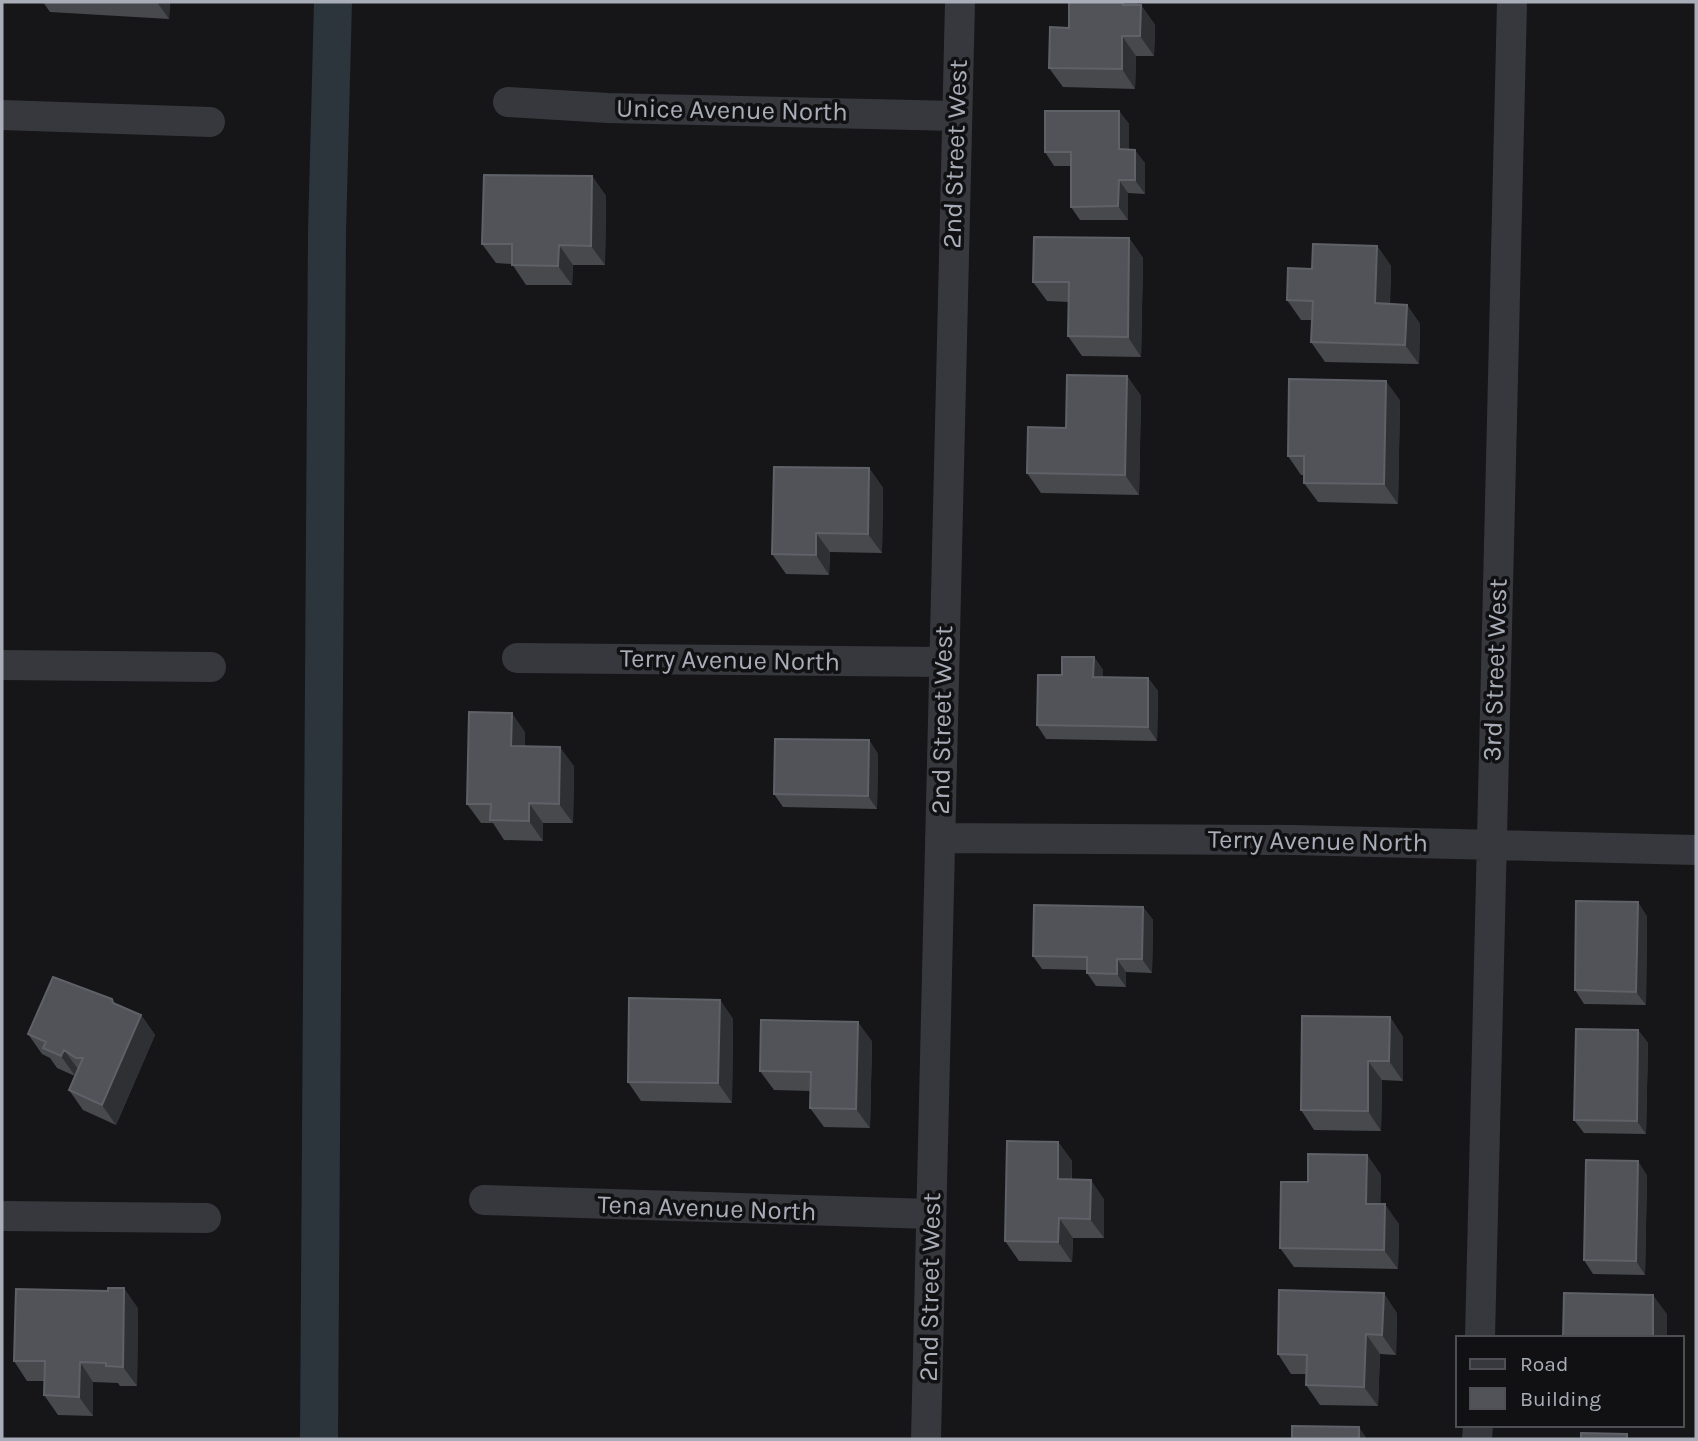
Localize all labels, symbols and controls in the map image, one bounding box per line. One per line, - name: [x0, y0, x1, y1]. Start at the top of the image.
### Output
- street label: 2nd Street West: [936, 59, 974, 249]
- street label: Unice Avenue North: [616, 92, 848, 128]
- street label: 3rd Street West: [1476, 578, 1514, 762]
- street label: 2nd Street West: [925, 625, 959, 815]
- street label: Terry Avenue North: [620, 643, 840, 677]
- street label: Terry Avenue North: [1208, 824, 1428, 858]
- street label: Tena Avenue North: [597, 1189, 817, 1227]
- street label: 2nd Street West: [913, 1192, 947, 1382]
- legend: [1456, 1336, 1684, 1427]
- text: Road: [1520, 1352, 1568, 1376]
- text: Building: [1520, 1387, 1601, 1411]

